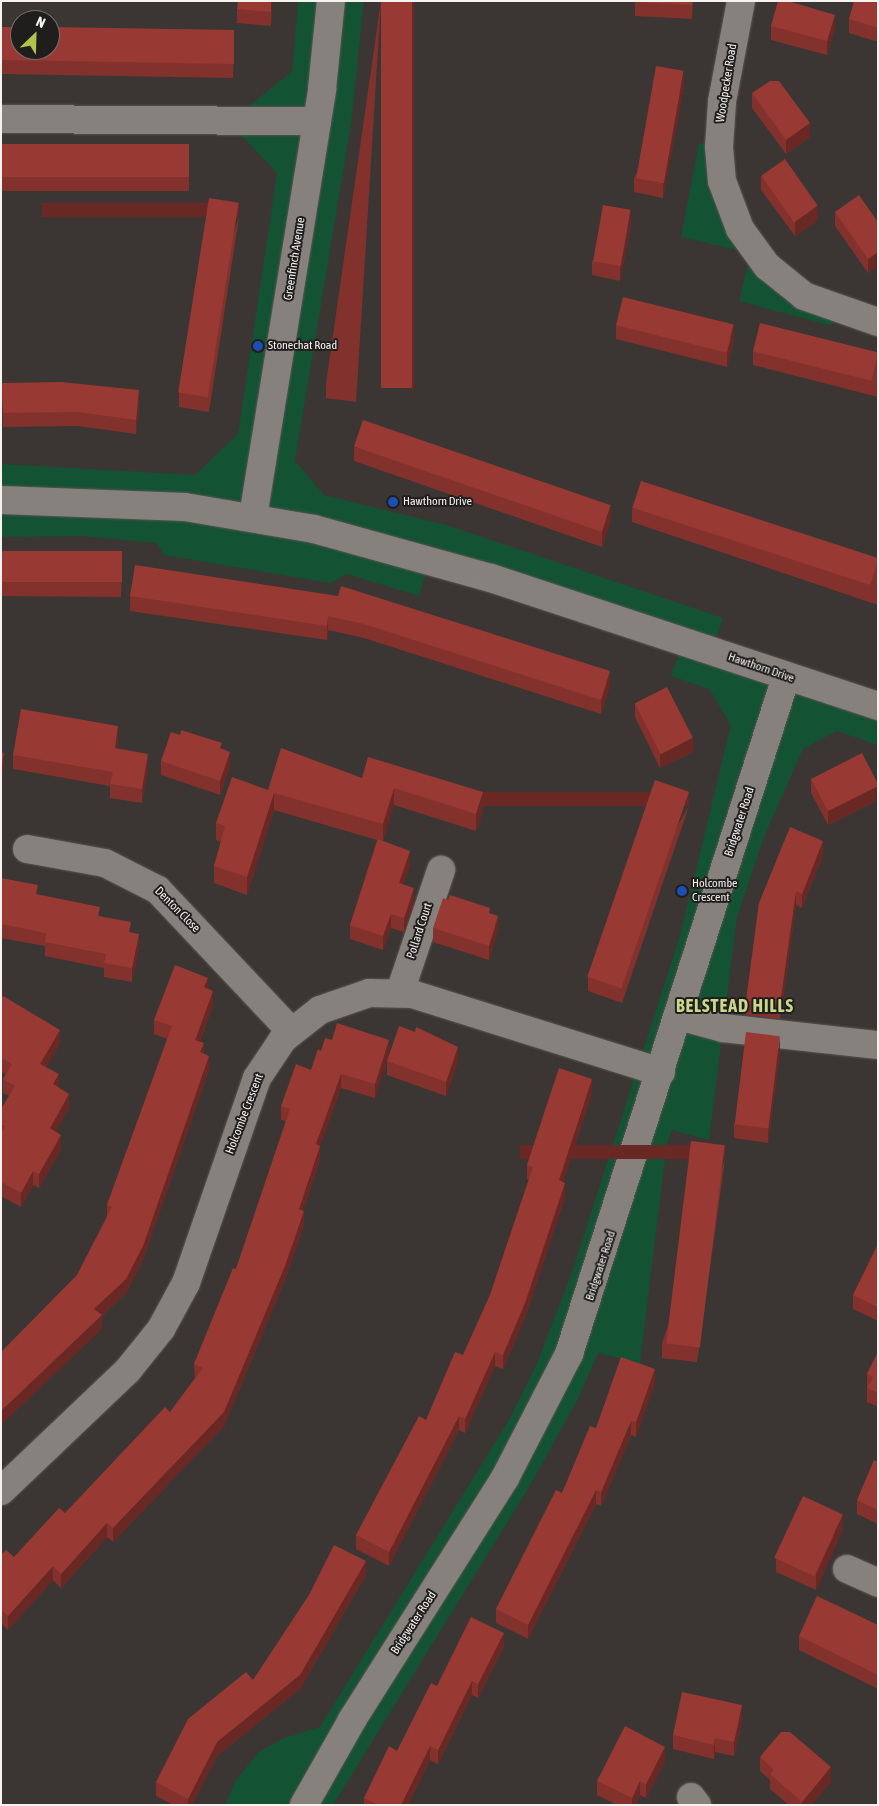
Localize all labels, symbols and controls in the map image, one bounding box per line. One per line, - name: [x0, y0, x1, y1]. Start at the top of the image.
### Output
- north arrow: [10, 10, 60, 60]
- text: N: [34, 13, 48, 31]
- street label: Woodpecker Road: [714, 43, 740, 123]
- street label: Greenfinch Avenue: [281, 217, 309, 301]
- place label: Stonechat Road: [268, 339, 337, 353]
- marker: Stonechat Road: [252, 340, 264, 352]
- place label: Hawthorn Drive: [403, 495, 472, 509]
- marker: Hawthorn Drive: [387, 496, 399, 508]
- street label: Hawthorn Drive: [726, 650, 796, 686]
- street label: Bridgwater Road: [722, 785, 758, 859]
- place label: Holcombe Crescent: [692, 877, 738, 905]
- street label: Denton Close: [151, 884, 203, 936]
- marker: Holcombe Crescent: [676, 885, 688, 897]
- street label: Pollard Court: [404, 901, 436, 961]
- district label: BELSTEAD HILLS: [674, 995, 796, 1017]
- street label: Holcombe Crescent: [223, 1072, 267, 1156]
- street label: Bridgwater Road: [583, 1229, 619, 1303]
- street label: Bridgwater Road: [388, 1589, 440, 1657]

